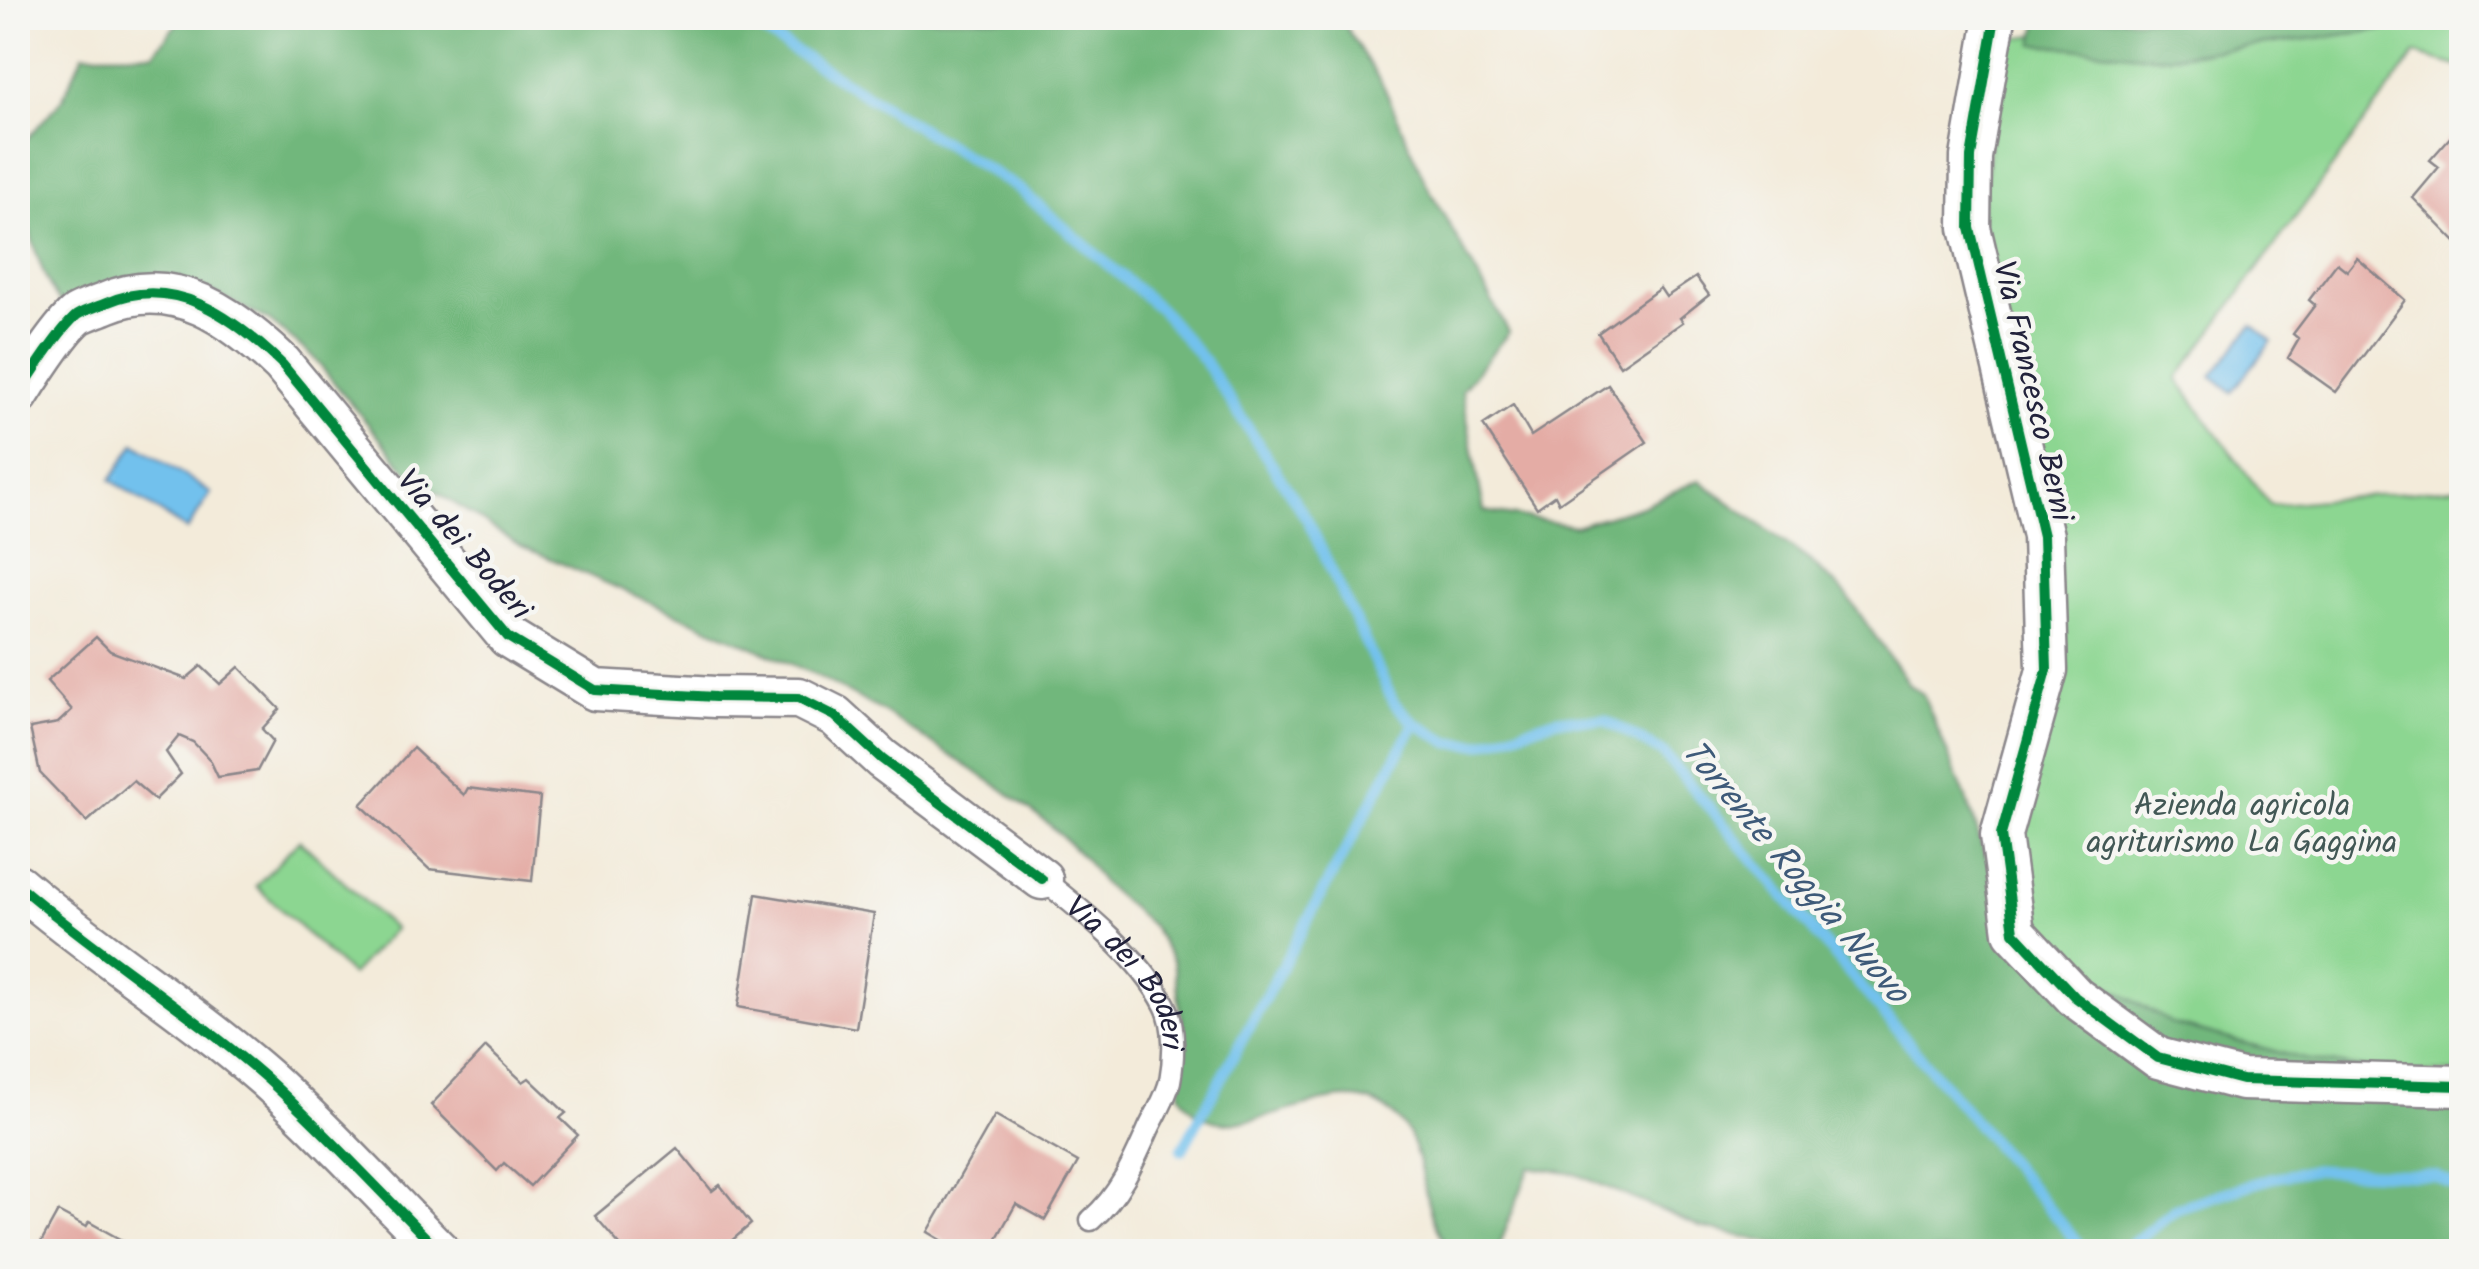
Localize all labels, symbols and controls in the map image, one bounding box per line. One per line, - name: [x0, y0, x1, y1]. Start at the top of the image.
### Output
- street label: Via Francesco Berni: [1977, 256, 2087, 528]
- street label: Via dei Boderi: [383, 458, 545, 634]
- water label: Torrente Roggia Nuovo: [1666, 728, 1923, 1020]
- park label: Azienda agricola agriturismo La Gaggina: [2087, 781, 2397, 869]
- street label: Via dei Boderi: [1053, 884, 1196, 1051]

